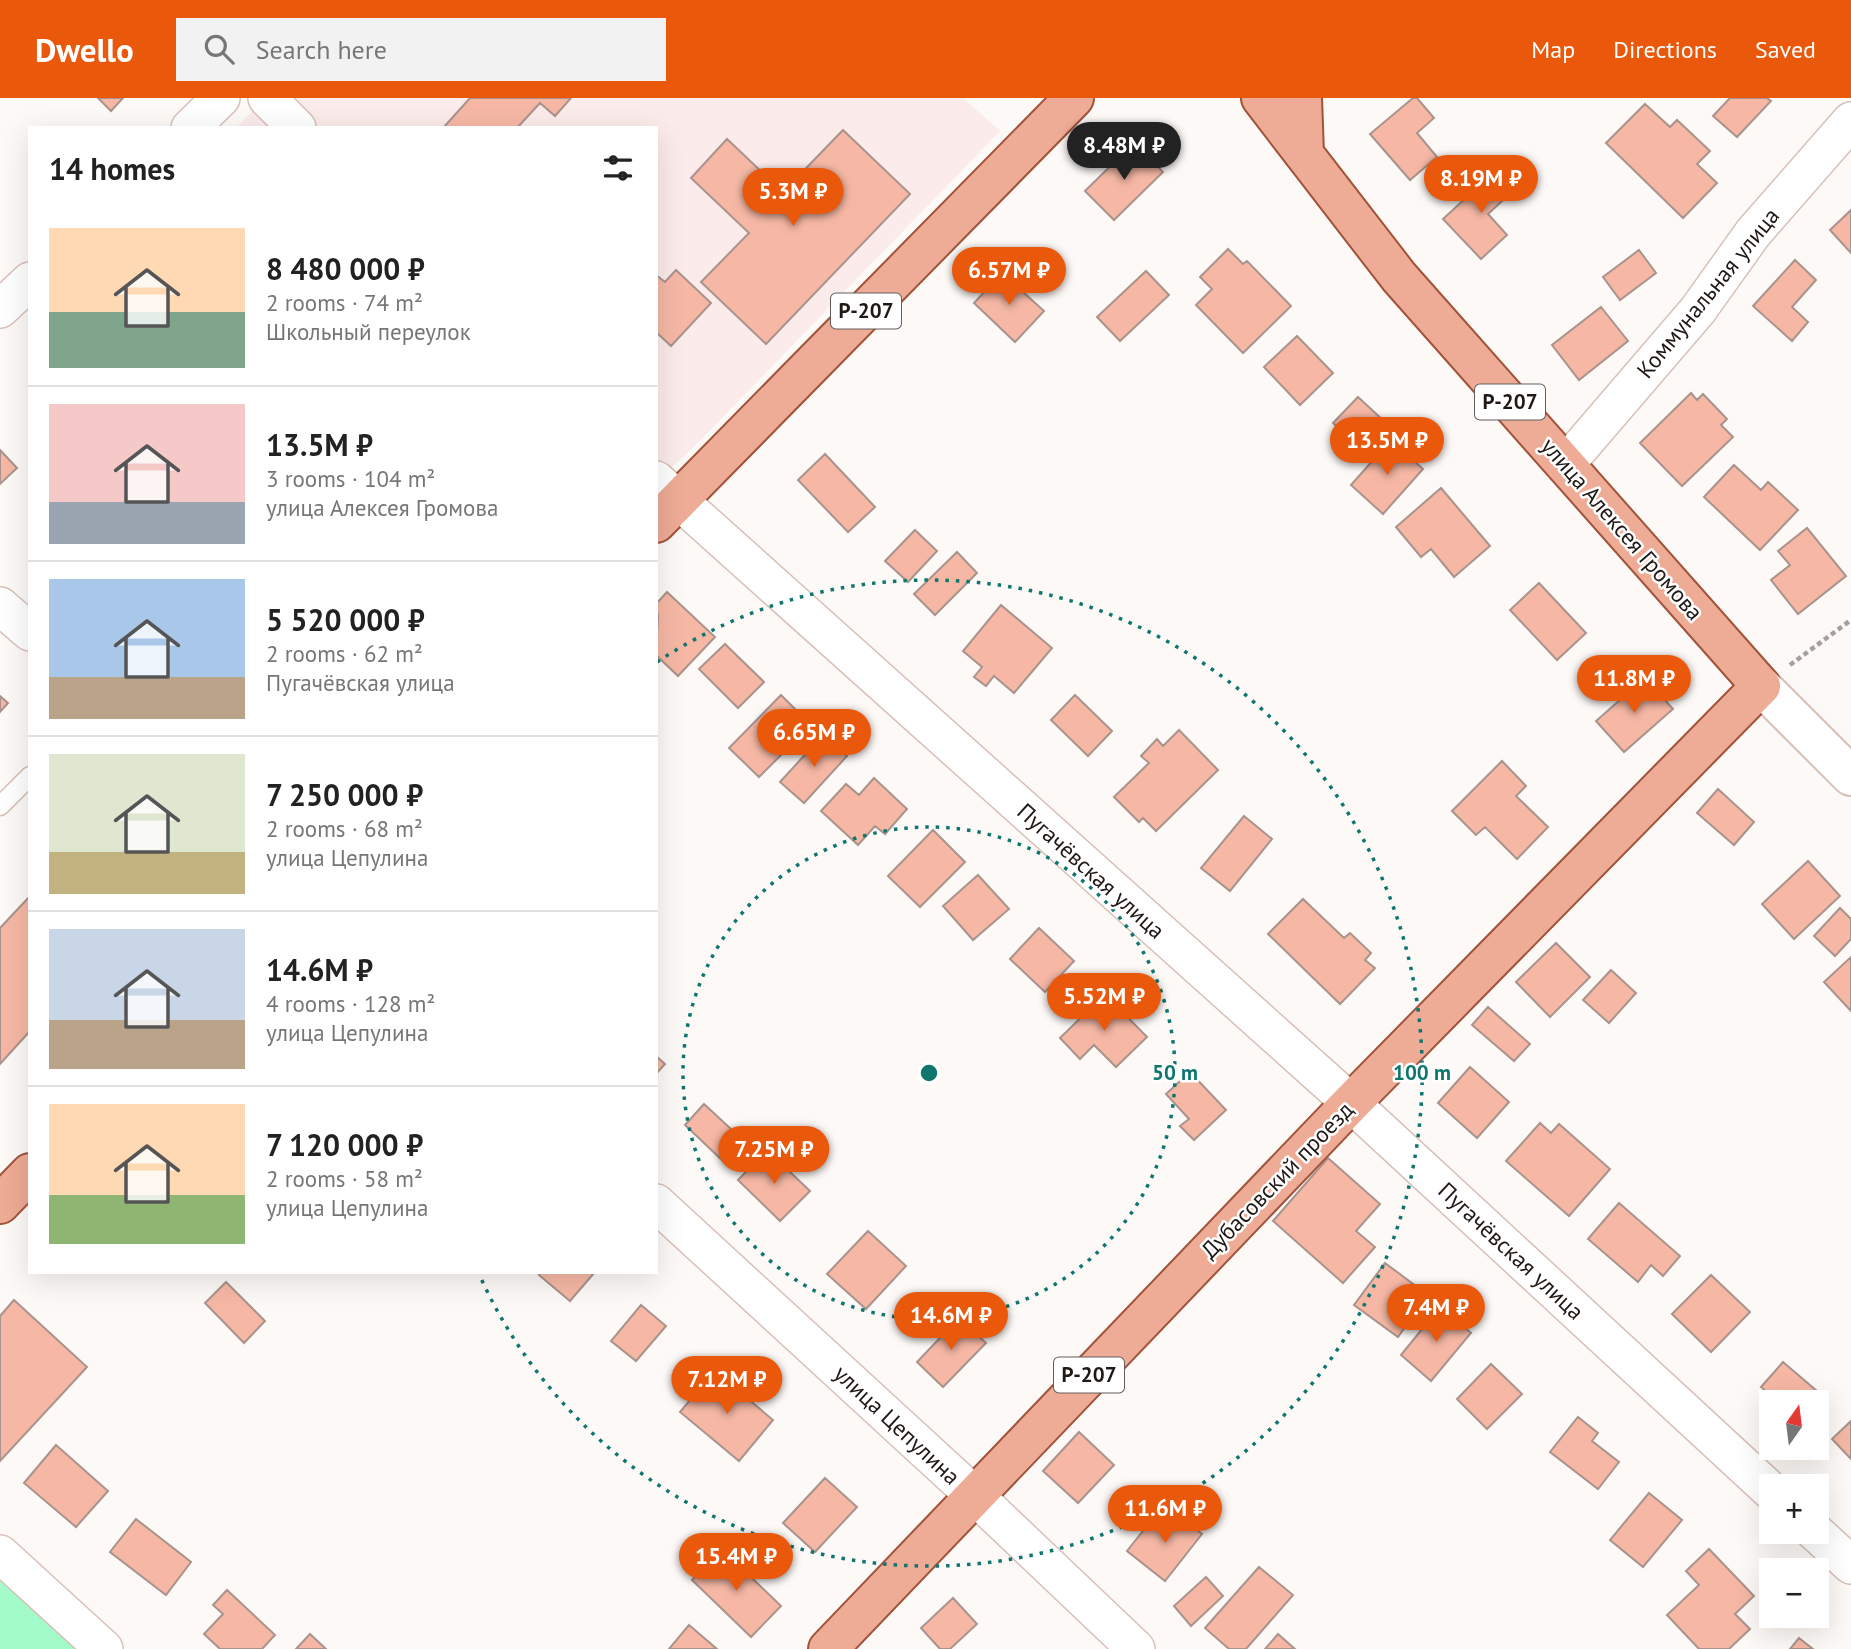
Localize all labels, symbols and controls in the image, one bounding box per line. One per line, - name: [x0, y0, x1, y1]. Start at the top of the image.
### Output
- search box: [176, 18, 666, 81]
- text: Dwello: [35, 28, 134, 71]
- icon: search: [200, 30, 238, 68]
- text: Search here: [256, 33, 387, 66]
- text: Map: [1531, 34, 1575, 65]
- text: Directions: [1613, 34, 1717, 65]
- text: Saved: [1755, 34, 1816, 65]
- pin: 8.48M ₽: [1059, 122, 1189, 182]
- text: 8.48M ₽: [1083, 130, 1165, 159]
- text: 14 homes: [49, 149, 175, 188]
- icon: filters: [599, 149, 637, 187]
- pin: 8.19M ₽: [1416, 156, 1546, 215]
- text: 8.19M ₽: [1440, 163, 1522, 192]
- pin: 5.3M ₽: [736, 169, 850, 228]
- text: 5.3M ₽: [758, 176, 828, 205]
- street label: Коммунальная улица: [1630, 202, 1785, 384]
- pin: 6.57M ₽: [944, 248, 1074, 307]
- text: 8 480 000 ₽: [266, 249, 425, 288]
- text: 6.57M ₽: [968, 255, 1050, 284]
- icon: home: [105, 256, 189, 340]
- text: 2 rooms · 74 m²: [266, 288, 423, 317]
- road number: Р-207: [831, 294, 901, 328]
- text: Школьный переулок: [266, 317, 471, 346]
- road number: Р-207: [1475, 384, 1545, 420]
- pin: 13.5M ₽: [1322, 418, 1452, 477]
- text: 13.5M ₽: [266, 425, 373, 464]
- text: 13.5M ₽: [1346, 425, 1428, 454]
- street label: улица Алексея Громова: [1535, 431, 1710, 626]
- icon: home: [105, 432, 189, 516]
- text: 3 rooms · 104 m²: [266, 464, 435, 493]
- text: улица Алексея Громова: [266, 493, 498, 522]
- text: 5 520 000 ₽: [266, 600, 425, 639]
- icon: home: [105, 607, 189, 691]
- text: 2 rooms · 62 m²: [266, 639, 423, 668]
- pin: 11.8M ₽: [1569, 656, 1699, 715]
- text: 11.8M ₽: [1593, 663, 1675, 692]
- text: Пугачёвская улица: [266, 668, 455, 697]
- pin: 6.65M ₽: [749, 710, 879, 769]
- text: 6.65M ₽: [773, 717, 855, 746]
- text: 7 250 000 ₽: [266, 775, 423, 814]
- icon: home: [105, 782, 189, 866]
- street label: Пугачёвская улица: [1012, 797, 1171, 944]
- text: 2 rooms · 68 m²: [266, 814, 423, 843]
- text: улица Цепулина: [266, 843, 428, 872]
- text: 14.6M ₽: [266, 950, 373, 989]
- icon: home: [105, 957, 189, 1041]
- pin: 5.52M ₽: [1039, 974, 1169, 1033]
- text: 5.52M ₽: [1063, 981, 1145, 1010]
- text: 4 rooms · 128 m²: [266, 989, 435, 1018]
- text: улица Цепулина: [266, 1018, 428, 1047]
- text: 50 m: [1152, 1059, 1198, 1086]
- text: 100 m: [1393, 1059, 1451, 1086]
- centre of rings: [917, 1061, 941, 1085]
- street label: Дубасовский проезд: [1194, 1095, 1359, 1264]
- text: 7 120 000 ₽: [266, 1125, 423, 1164]
- pin: 7.25M ₽: [709, 1126, 839, 1186]
- icon: home: [105, 1132, 189, 1216]
- text: 7.25M ₽: [734, 1134, 814, 1163]
- text: 2 rooms · 58 m²: [266, 1164, 423, 1193]
- street label: Пугачёвская улица: [1432, 1176, 1590, 1326]
- text: улица Цепулина: [266, 1193, 428, 1222]
- pin: 7.4M ₽: [1379, 1284, 1493, 1344]
- pin: 14.6M ₽: [886, 1292, 1016, 1352]
- text: 7.4M ₽: [1403, 1292, 1469, 1321]
- text: 14.6M ₽: [910, 1300, 992, 1329]
- pin: 7.12M ₽: [662, 1356, 792, 1416]
- road number: Р-207: [1054, 1358, 1124, 1392]
- street label: улица Цепулина: [828, 1359, 967, 1491]
- text: 7.12M ₽: [687, 1364, 767, 1393]
- north arrow: [1759, 1390, 1829, 1460]
- map controls: [1759, 1390, 1829, 1628]
- button: +: [1759, 1474, 1829, 1544]
- pin: 11.6M ₽: [1100, 1486, 1230, 1545]
- text: 11.6M ₽: [1124, 1493, 1206, 1522]
- pin: 15.4M ₽: [671, 1534, 801, 1593]
- text: 15.4M ₽: [695, 1541, 777, 1570]
- button: −: [1759, 1558, 1829, 1628]

